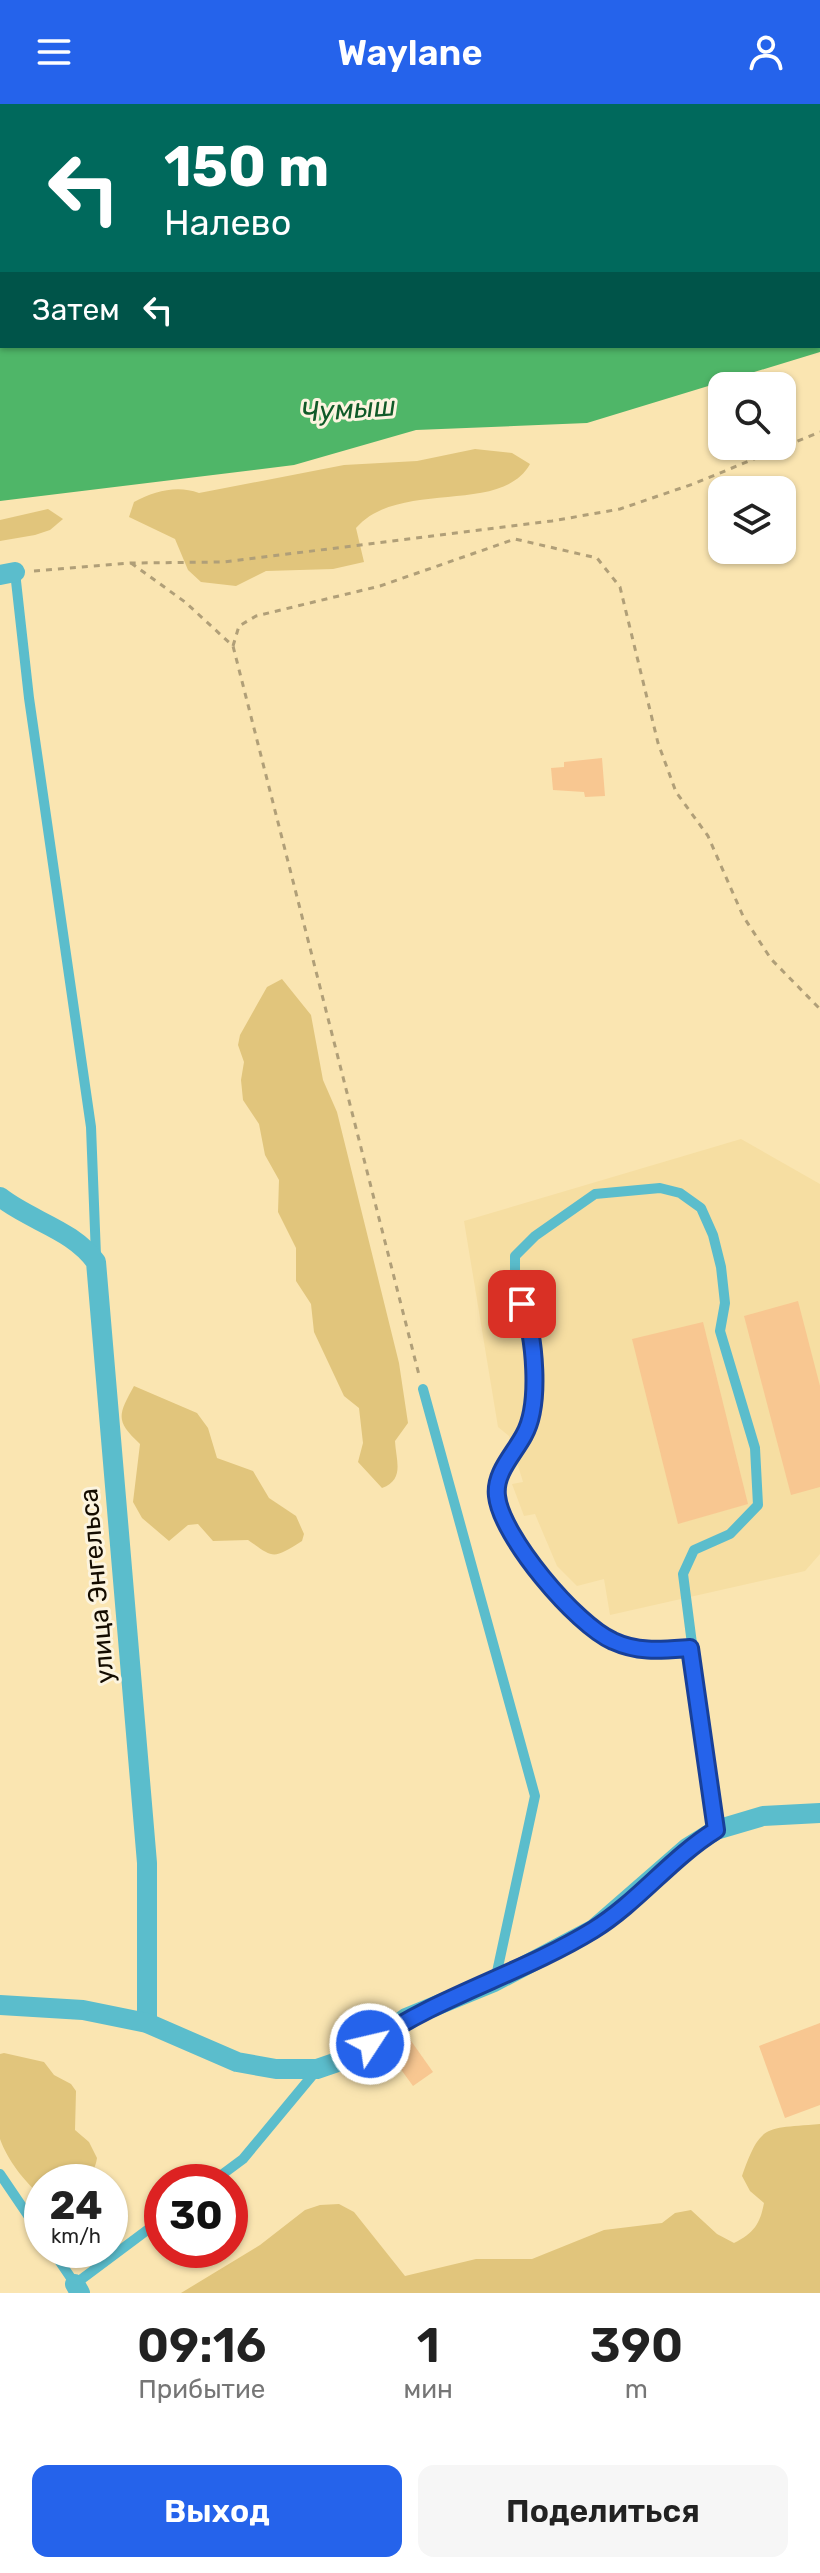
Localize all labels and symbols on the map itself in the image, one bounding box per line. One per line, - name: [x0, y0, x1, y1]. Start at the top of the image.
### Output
- water label: Чумыш: [299, 389, 397, 429]
- pin: [488, 1270, 556, 1338]
- street label: улица Энгельса: [73, 1487, 121, 1685]
- position arrow: [328, 2002, 412, 2086]
- speed limit sign: 30: [144, 2164, 248, 2268]

